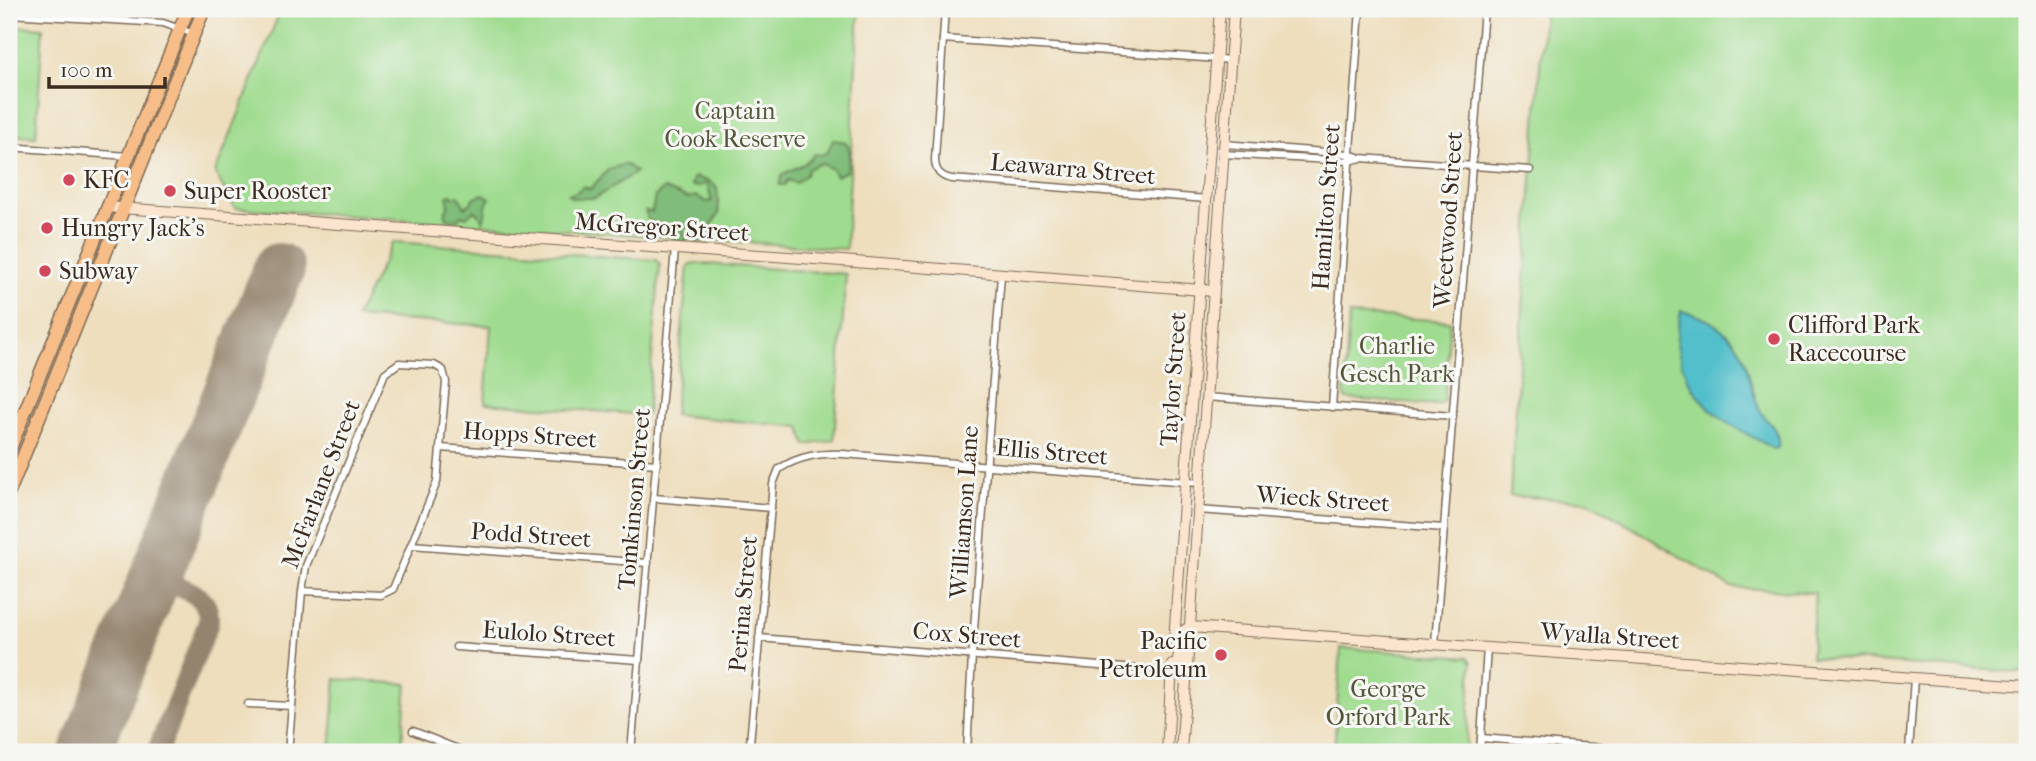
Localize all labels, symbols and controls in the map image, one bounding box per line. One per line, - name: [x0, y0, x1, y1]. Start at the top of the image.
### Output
- scale bar: [49, 46, 164, 90]
- text: 100 m: [60, 58, 113, 82]
- park label: Captain Cook Reserve: [664, 97, 806, 153]
- street label: Hamilton Street: [1306, 122, 1346, 291]
- street label: Weetwood Street: [1428, 130, 1468, 311]
- street label: Leawarra Street: [989, 148, 1157, 190]
- place label: KFC: [83, 166, 129, 194]
- marker: KFC: [61, 172, 77, 188]
- place label: Super Rooster: [184, 177, 332, 205]
- marker: Super Rooster: [162, 183, 178, 199]
- street label: McGregor Street: [574, 207, 751, 247]
- place label: Hungry Jack's: [61, 214, 205, 242]
- marker: Hungry Jack's: [39, 220, 55, 236]
- place label: Subway: [59, 257, 139, 285]
- marker: Subway: [37, 263, 53, 279]
- street label: Taylor Street: [1154, 310, 1192, 447]
- place label: Clifford Park Racecourse: [1788, 311, 1921, 367]
- marker: Clifford Park Racecourse: [1766, 331, 1782, 347]
- park label: Charlie Gesch Park: [1340, 332, 1455, 388]
- street label: McFarlane Street: [276, 396, 366, 572]
- street label: Tomkinson Street: [612, 406, 656, 591]
- street label: Hopps Street: [462, 416, 598, 454]
- street label: Williamson Lane: [944, 425, 984, 600]
- street label: Ellis Street: [995, 433, 1110, 471]
- street label: Wieck Street: [1254, 480, 1391, 518]
- street label: Podd Street: [470, 517, 593, 553]
- street label: Perina Street: [723, 534, 763, 673]
- street label: Eulolo Street: [481, 615, 617, 653]
- street label: Cox Street: [912, 616, 1023, 654]
- street label: Wyalla Street: [1538, 617, 1681, 655]
- place label: Pacific Petroleum: [1099, 627, 1207, 683]
- marker: Pacific Petroleum: [1213, 647, 1229, 663]
- park label: George Orford Park: [1326, 675, 1451, 731]

